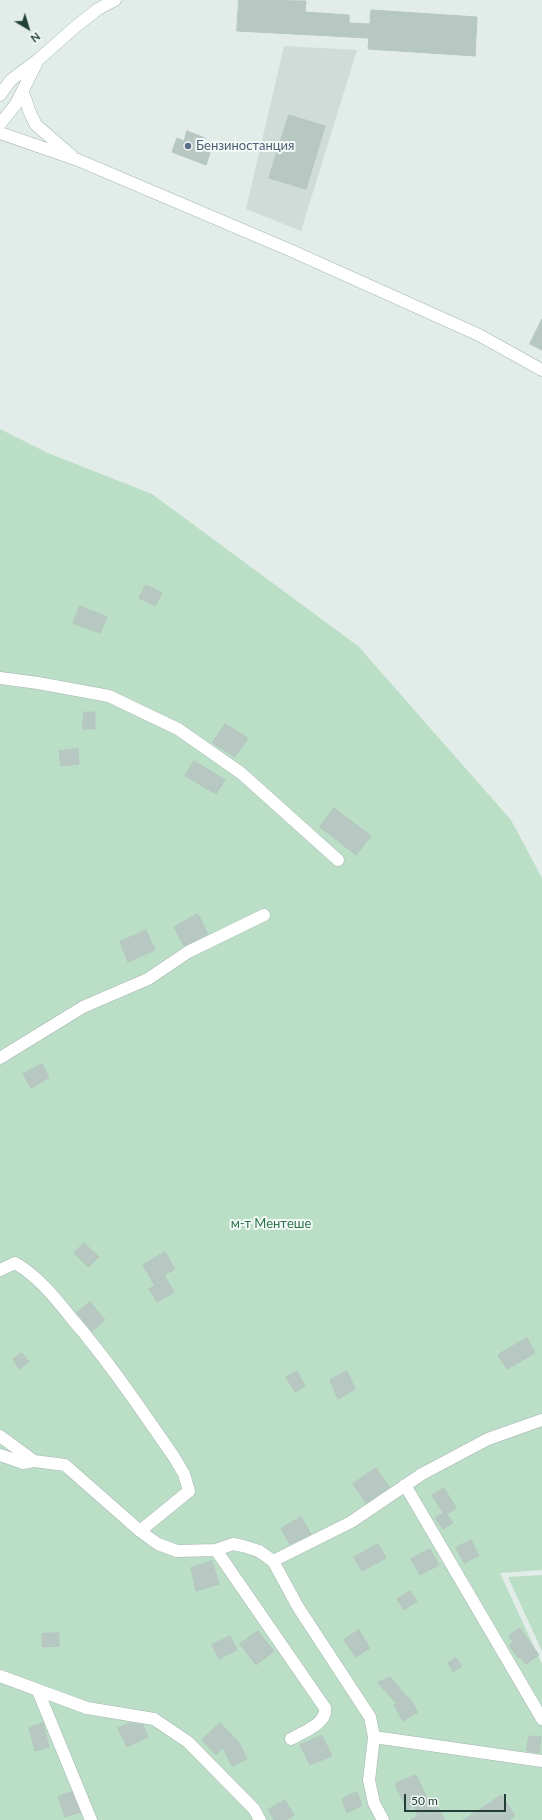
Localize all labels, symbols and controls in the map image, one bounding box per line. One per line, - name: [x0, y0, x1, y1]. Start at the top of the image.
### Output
- north arrow: [8, 8, 48, 48]
- text: N: [28, 30, 43, 46]
- place label: Бензиностанция: [196, 138, 294, 154]
- marker: Бензиностанция: [183, 141, 193, 151]
- park label: м-т Ментeше: [231, 1216, 311, 1232]
- scale bar: [406, 1786, 508, 1812]
- text: 50 m: [411, 1793, 438, 1808]

